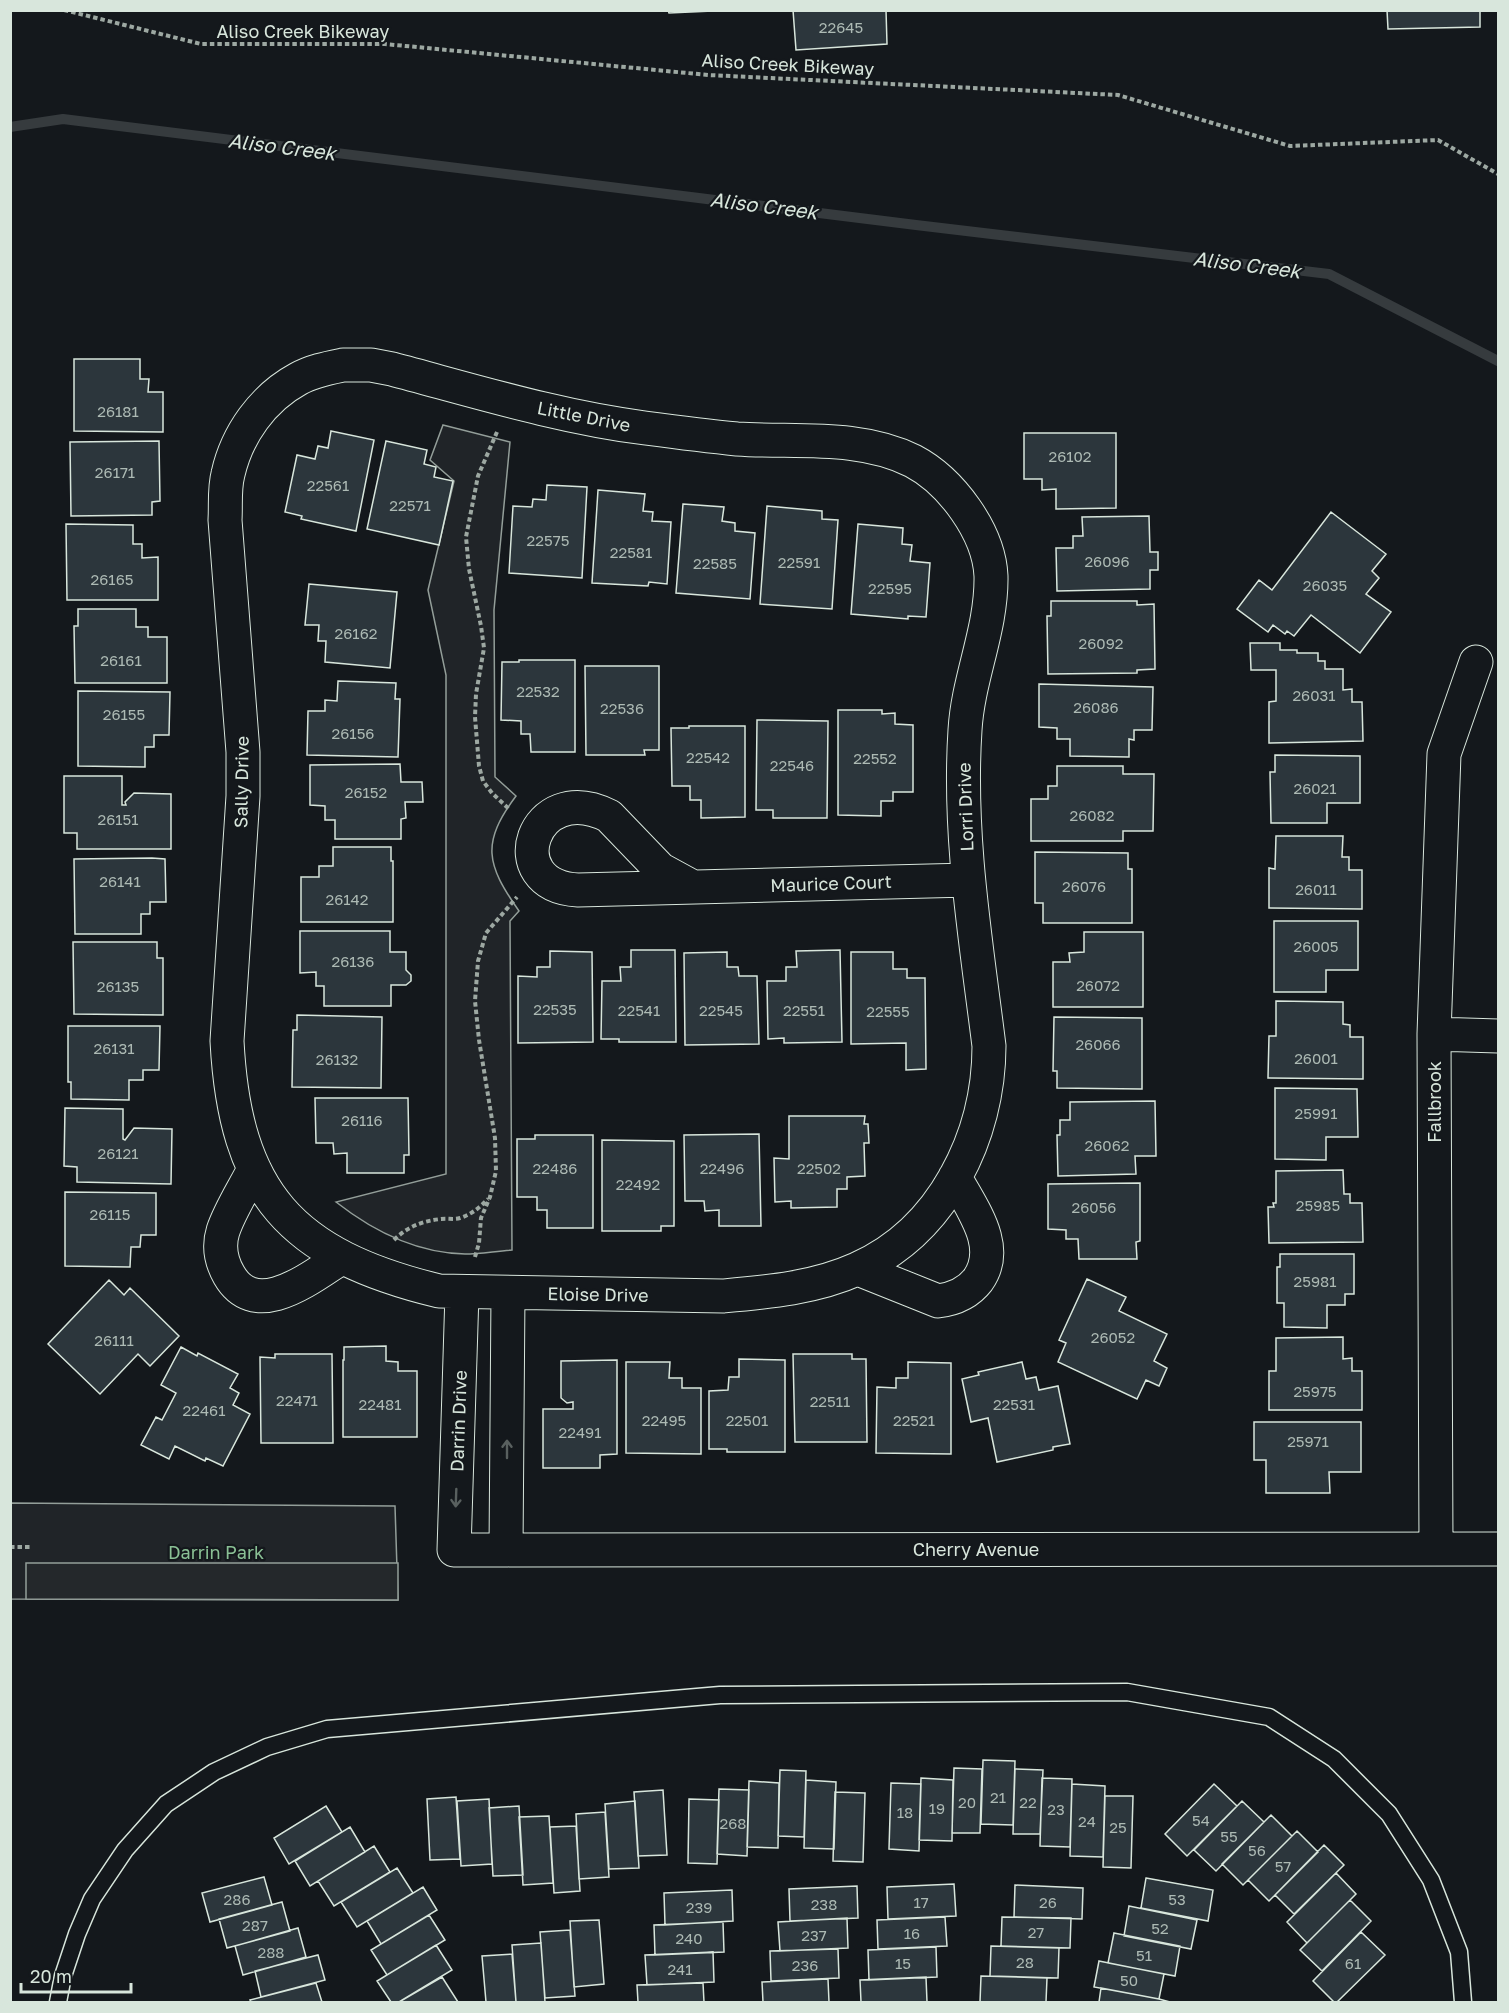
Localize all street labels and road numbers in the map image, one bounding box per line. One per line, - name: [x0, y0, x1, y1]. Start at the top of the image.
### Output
- street label: Aliso Creek Bikeway: [217, 20, 389, 42]
- street label: Aliso Creek Bikeway: [701, 48, 875, 80]
- street label: Little Drive: [536, 396, 632, 436]
- street label: Sally Drive: [229, 736, 253, 828]
- street label: Lorri Drive: [952, 762, 978, 852]
- street label: Maurice Court: [770, 870, 892, 896]
- street label: Fallbrook: [1423, 1061, 1445, 1143]
- street label: Eloise Drive: [547, 1282, 649, 1306]
- street label: Darrin Drive: [445, 1370, 471, 1472]
- street label: Cherry Avenue: [913, 1538, 1039, 1560]

